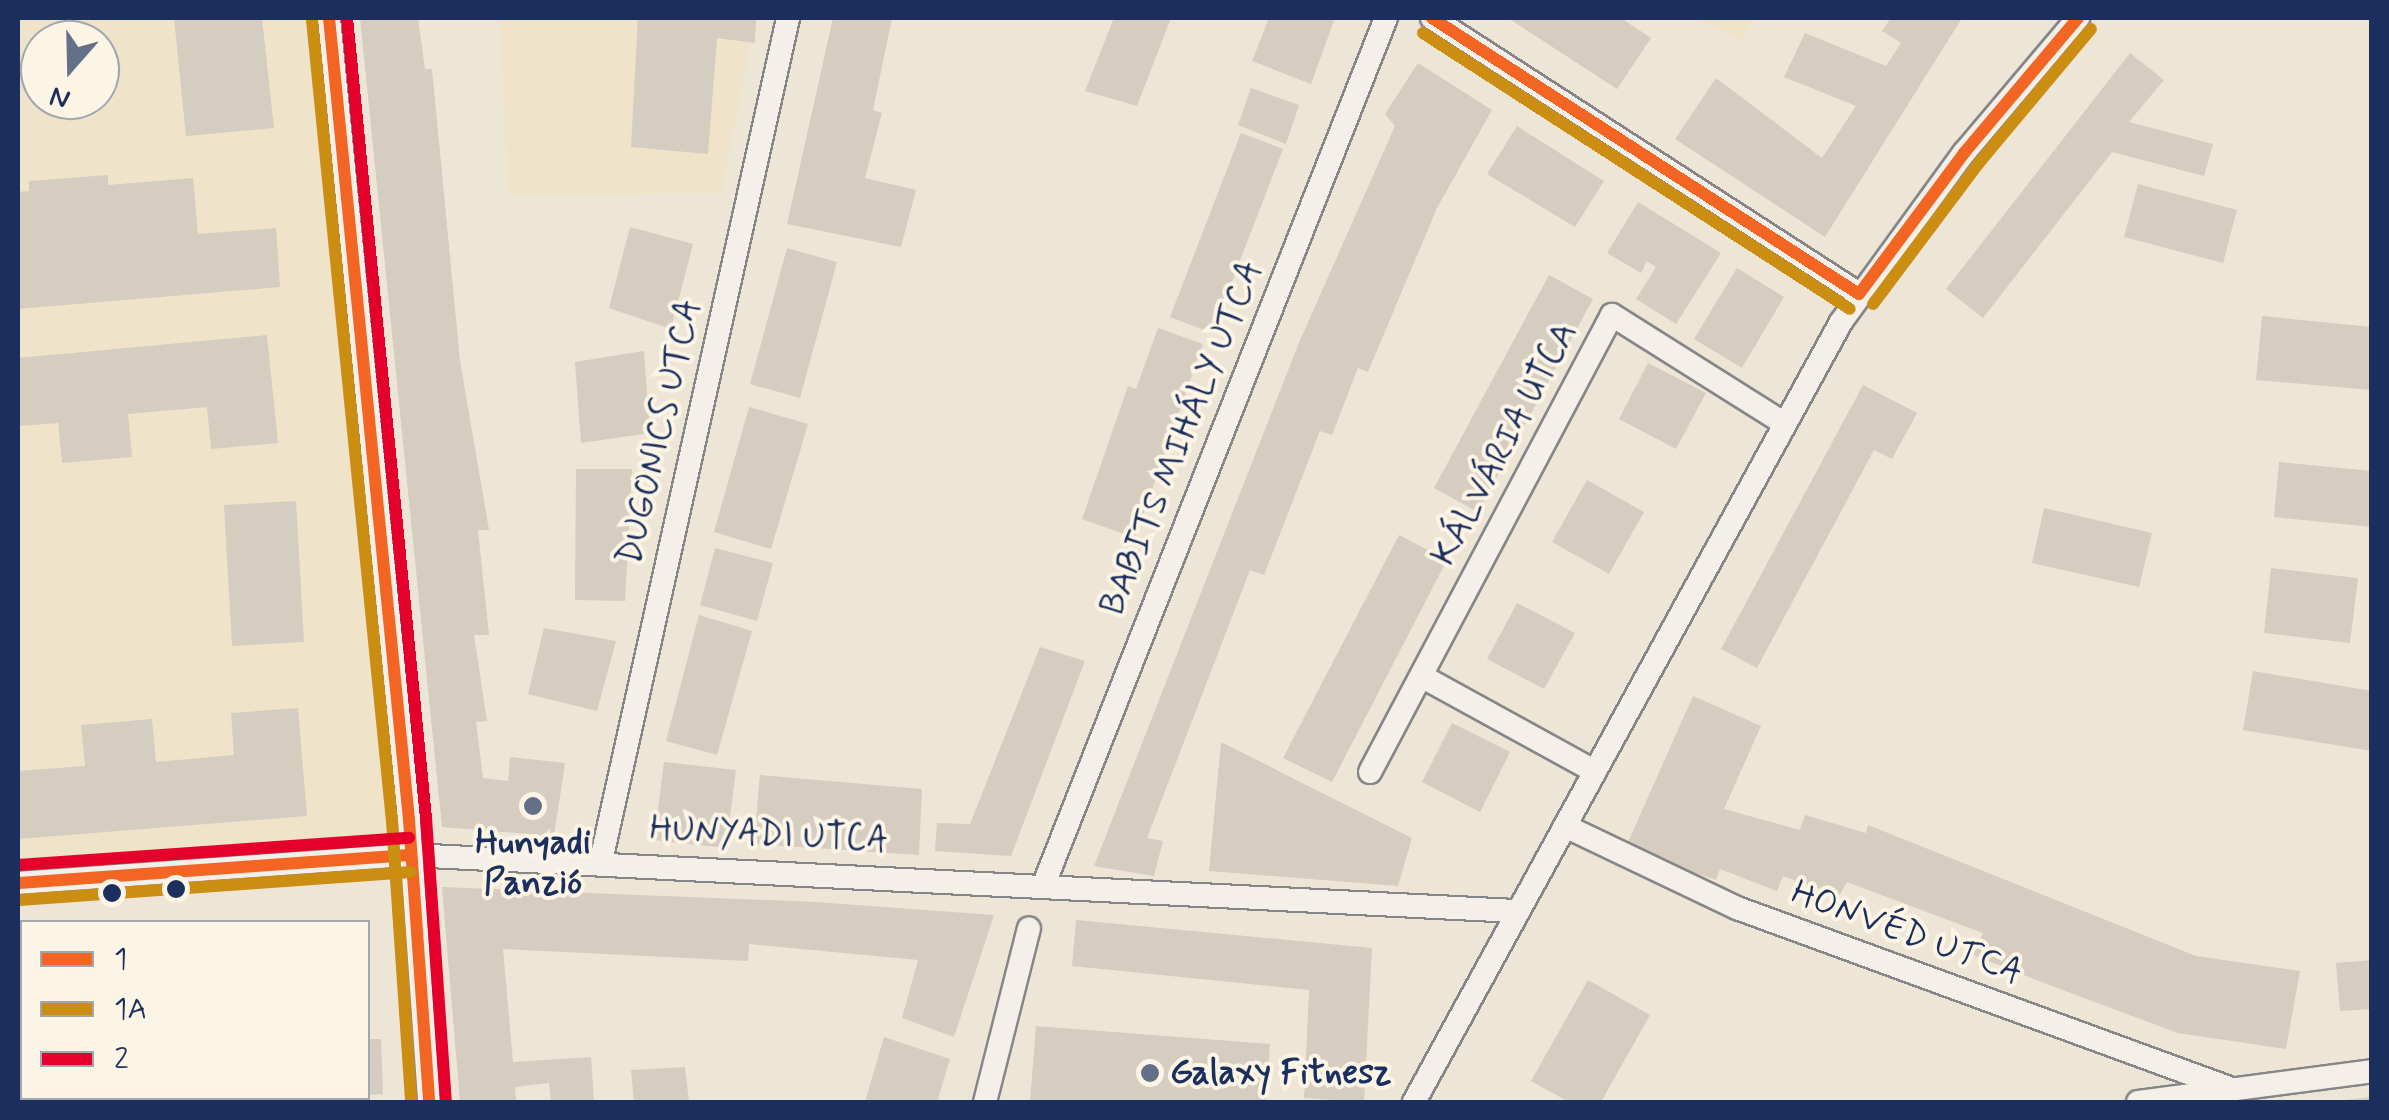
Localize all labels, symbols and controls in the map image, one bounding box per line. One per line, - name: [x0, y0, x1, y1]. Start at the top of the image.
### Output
- north arrow: [20, 20, 120, 120]
- text: N: [45, 76, 75, 117]
- street label: BABITS MIHÁLY UTCA: [1094, 261, 1270, 615]
- street label: DUGONICS UTCA: [610, 299, 710, 565]
- street label: KÁLVÁRIA UTCA: [1423, 315, 1587, 573]
- marker: Hunyadi Panzió: [522, 795, 544, 817]
- street label: HUNYADI UTCA: [649, 808, 889, 862]
- place label: Hunyadi Panzió: [475, 822, 591, 904]
- street label: HONVÉD UTCA: [1788, 873, 2026, 993]
- unlabelled marker: [166, 879, 186, 899]
- unlabelled marker: [102, 883, 122, 903]
- legend: [20, 920, 370, 1100]
- text: 1: [114, 940, 127, 979]
- text: 1A: [114, 990, 147, 1029]
- text: 2: [114, 1040, 129, 1079]
- place label: Galaxy Fitnesz: [1170, 1052, 1397, 1094]
- marker: Galaxy Fitnesz: [1139, 1062, 1161, 1084]

